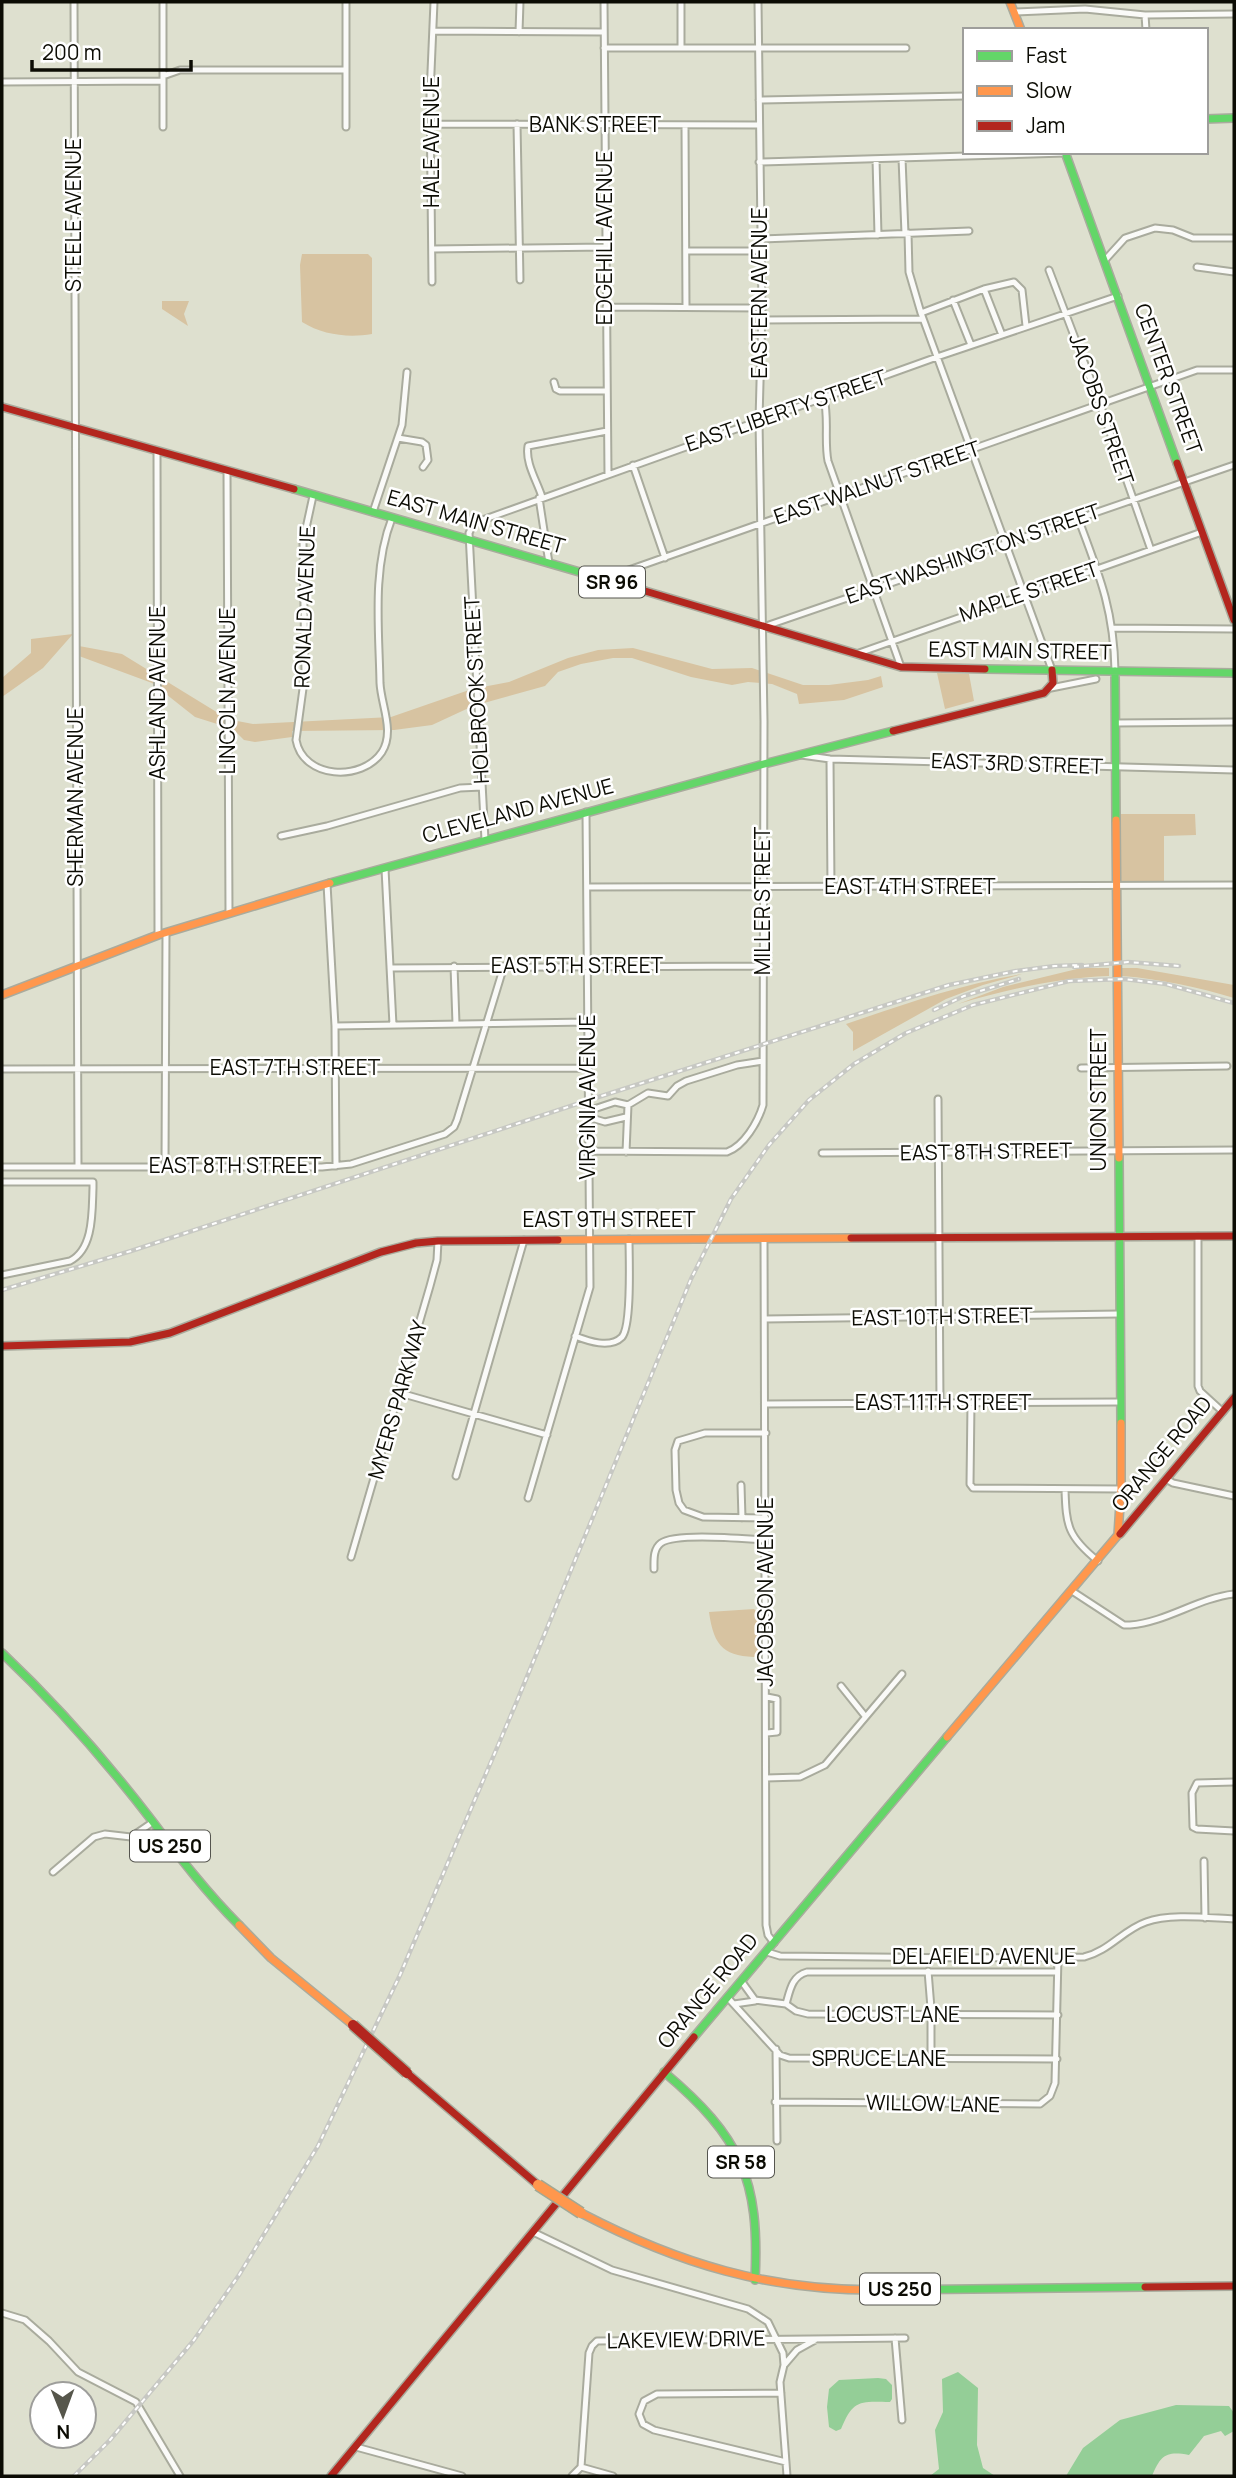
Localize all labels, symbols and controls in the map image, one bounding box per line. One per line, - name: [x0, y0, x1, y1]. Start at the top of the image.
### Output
- scale bar: [32, 28, 191, 72]
- legend: [963, 28, 1208, 154]
- text: 200 m: [42, 38, 102, 66]
- text: Fast: [1026, 41, 1067, 69]
- street label: HALE AVENUE: [417, 76, 445, 208]
- text: Slow: [1026, 76, 1072, 104]
- street label: BANK STREET: [529, 110, 661, 138]
- text: Jam: [1026, 111, 1065, 139]
- street label: STEELE AVENUE: [59, 138, 87, 292]
- street label: EDGEHILL AVENUE: [590, 151, 618, 325]
- street label: EASTERN AVENUE: [745, 207, 773, 379]
- street label: CENTER STREET: [1129, 299, 1209, 458]
- street label: JACOBS STREET: [1063, 330, 1141, 488]
- street label: EAST LIBERTY STREET: [681, 362, 890, 458]
- street label: EAST WALNUT STREET: [770, 433, 984, 531]
- street label: EAST MAIN STREET: [384, 482, 569, 560]
- street label: EAST WASHINGTON STREET: [842, 496, 1104, 610]
- street label: RONALD AVENUE: [287, 525, 321, 689]
- street label: MAPLE STREET: [955, 554, 1103, 628]
- road number: SR 96: [579, 566, 645, 597]
- street label: HOLBROOK STREET: [457, 595, 495, 785]
- street label: ASHLAND AVENUE: [143, 606, 171, 780]
- street label: LINCOLN AVENUE: [213, 607, 241, 775]
- street label: EAST MAIN STREET: [928, 634, 1112, 666]
- street label: SHERMAN AVENUE: [61, 707, 89, 887]
- street label: EAST 3RD STREET: [930, 746, 1104, 780]
- street label: CLEVELAND AVENUE: [419, 771, 616, 849]
- street label: MILLER STREET: [748, 826, 776, 975]
- street label: EAST 4TH STREET: [824, 872, 996, 900]
- street label: EAST 5TH STREET: [491, 951, 664, 979]
- street label: VIRGINIA AVENUE: [573, 1015, 601, 1179]
- street label: UNION STREET: [1084, 1028, 1112, 1171]
- street label: EAST 7TH STREET: [210, 1053, 381, 1081]
- street label: EAST 8TH STREET: [900, 1135, 1073, 1167]
- street label: EAST 8TH STREET: [149, 1151, 322, 1179]
- street label: EAST 9TH STREET: [522, 1205, 696, 1233]
- street label: EAST 10TH STREET: [851, 1300, 1033, 1332]
- street label: MYERS PARKWAY: [361, 1317, 433, 1483]
- street label: EAST 11TH STREET: [855, 1388, 1032, 1416]
- street label: ORANGE ROAD: [1105, 1390, 1218, 1517]
- street label: JACOBSON AVENUE: [751, 1497, 779, 1687]
- road number: US 250: [130, 1830, 210, 1862]
- street label: ORANGE ROAD: [651, 1927, 764, 2054]
- street label: DELAFIELD AVENUE: [892, 1942, 1076, 1970]
- street label: LOCUST LANE: [826, 2000, 960, 2028]
- street label: SPRUCE LANE: [811, 2044, 947, 2072]
- street label: WILLOW LANE: [866, 2088, 1000, 2118]
- road number: SR 58: [708, 2146, 774, 2178]
- road number: US 250: [860, 2274, 940, 2304]
- street label: LAKEVIEW DRIVE: [606, 2324, 766, 2354]
- north arrow: [28, 2380, 98, 2450]
- text: N: [56, 2419, 70, 2445]

